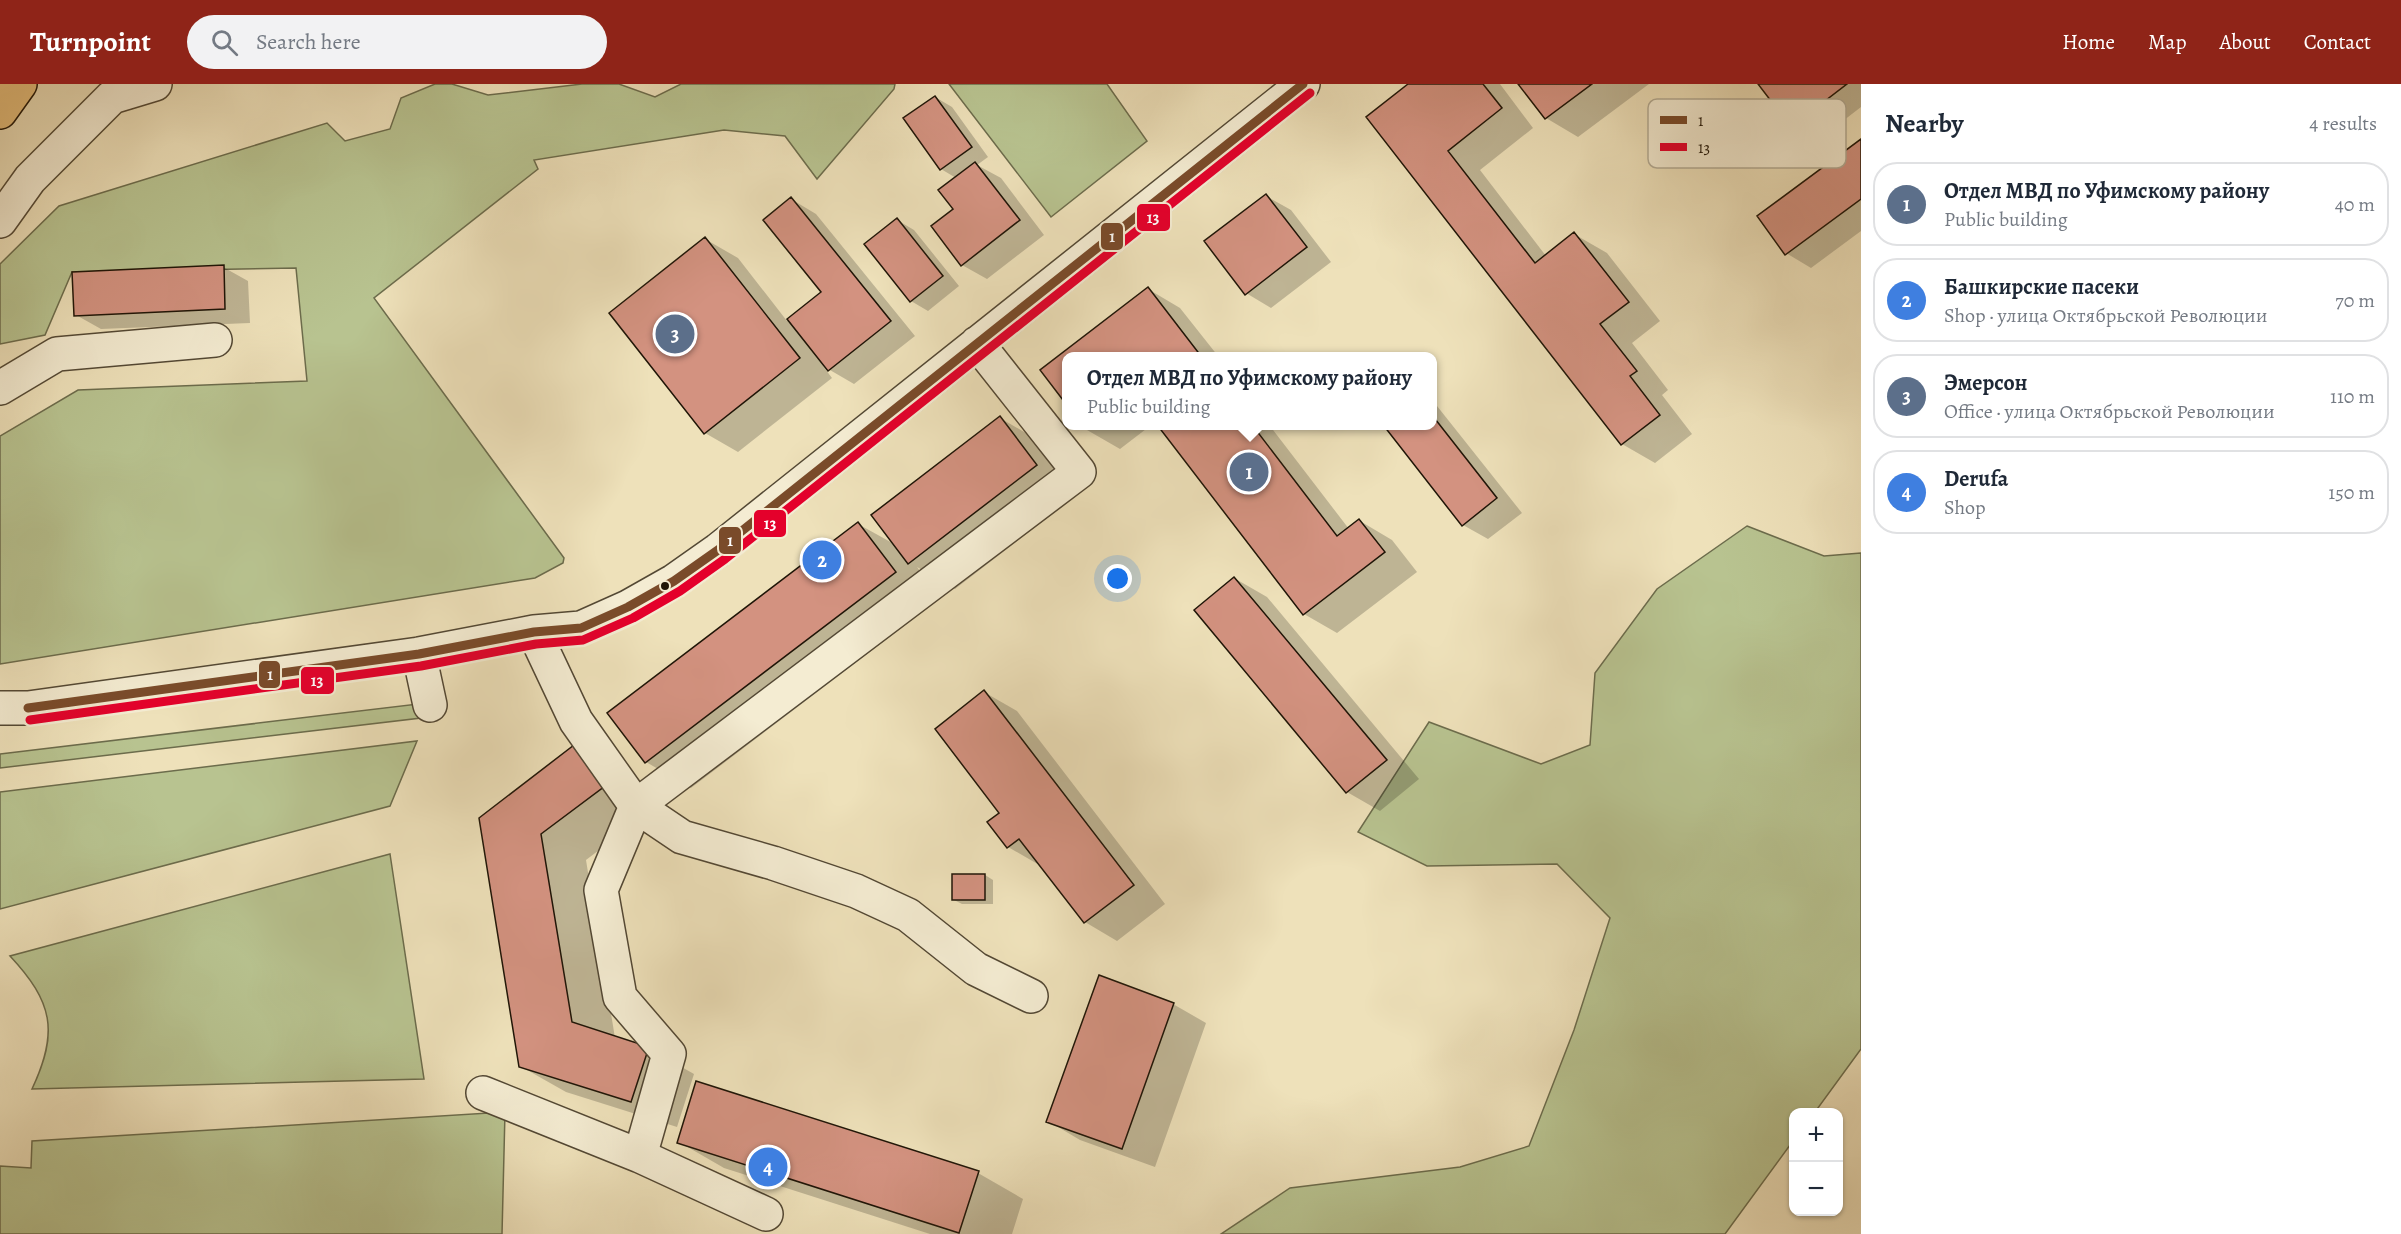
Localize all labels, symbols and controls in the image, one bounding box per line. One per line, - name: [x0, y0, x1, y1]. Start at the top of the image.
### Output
- search box: [187, 15, 607, 69]
- text: Turnpoint: [30, 23, 151, 61]
- icon: search: [208, 26, 241, 59]
- text: Search here: [256, 27, 361, 57]
- text: Home: [2062, 28, 2115, 56]
- text: Map: [2148, 28, 2186, 56]
- text: About: [2219, 28, 2271, 56]
- text: Contact: [2304, 28, 2371, 56]
- legend: [1648, 99, 1846, 168]
- text: Nearby: [1885, 106, 1964, 141]
- text: 1: [1698, 110, 1704, 132]
- text: 4 results: [2309, 110, 2377, 137]
- text: 13: [1698, 137, 1710, 159]
- text: Отдел МВД по Уфимскому району: [1944, 176, 2269, 206]
- text: 1: [1903, 191, 1910, 218]
- text: 40 m: [2335, 191, 2375, 218]
- line badge: 13: [1136, 203, 1171, 232]
- text: Public building: [1944, 206, 2068, 233]
- text: 13: [1147, 207, 1159, 229]
- line badge: 1: [1100, 222, 1124, 251]
- text: 1: [1109, 226, 1115, 248]
- text: Башкирские пасеки: [1944, 272, 2139, 302]
- text: 2: [1902, 287, 1911, 314]
- text: 70 m: [2335, 287, 2375, 314]
- text: Shop · улица Октябрьской Революции: [1944, 302, 2267, 329]
- pin: 3: [656, 312, 694, 356]
- popup: [1062, 352, 1437, 430]
- text: Отдел МВД по Уфимскому району: [1087, 363, 1412, 393]
- text: Эмерсон: [1944, 368, 2028, 398]
- text: 3: [1902, 383, 1911, 410]
- text: 110 m: [2330, 383, 2375, 410]
- text: Public building: [1087, 393, 1211, 420]
- text: Office · улица Октябрьской Революции: [1944, 398, 2275, 425]
- pin: 1: [1230, 450, 1268, 494]
- text: Derufa: [1944, 464, 2008, 494]
- text: 4: [1902, 479, 1911, 506]
- text: 150 m: [2328, 479, 2375, 506]
- text: Shop: [1944, 494, 1986, 521]
- line badge: 13: [753, 509, 787, 538]
- text: 13: [764, 513, 776, 535]
- line badge: 1: [718, 526, 742, 555]
- text: 1: [727, 530, 733, 552]
- pin: 2: [802, 538, 842, 582]
- your location: [1103, 564, 1132, 593]
- unlabelled marker: [659, 580, 671, 592]
- line badge: 1: [258, 660, 281, 689]
- text: 1: [267, 664, 273, 686]
- line badge: 13: [300, 666, 335, 695]
- text: 13: [311, 670, 323, 692]
- map controls: [1789, 1108, 1843, 1216]
- button: +: [1789, 1108, 1843, 1162]
- pin: 4: [748, 1144, 788, 1190]
- button: −: [1789, 1162, 1843, 1216]

